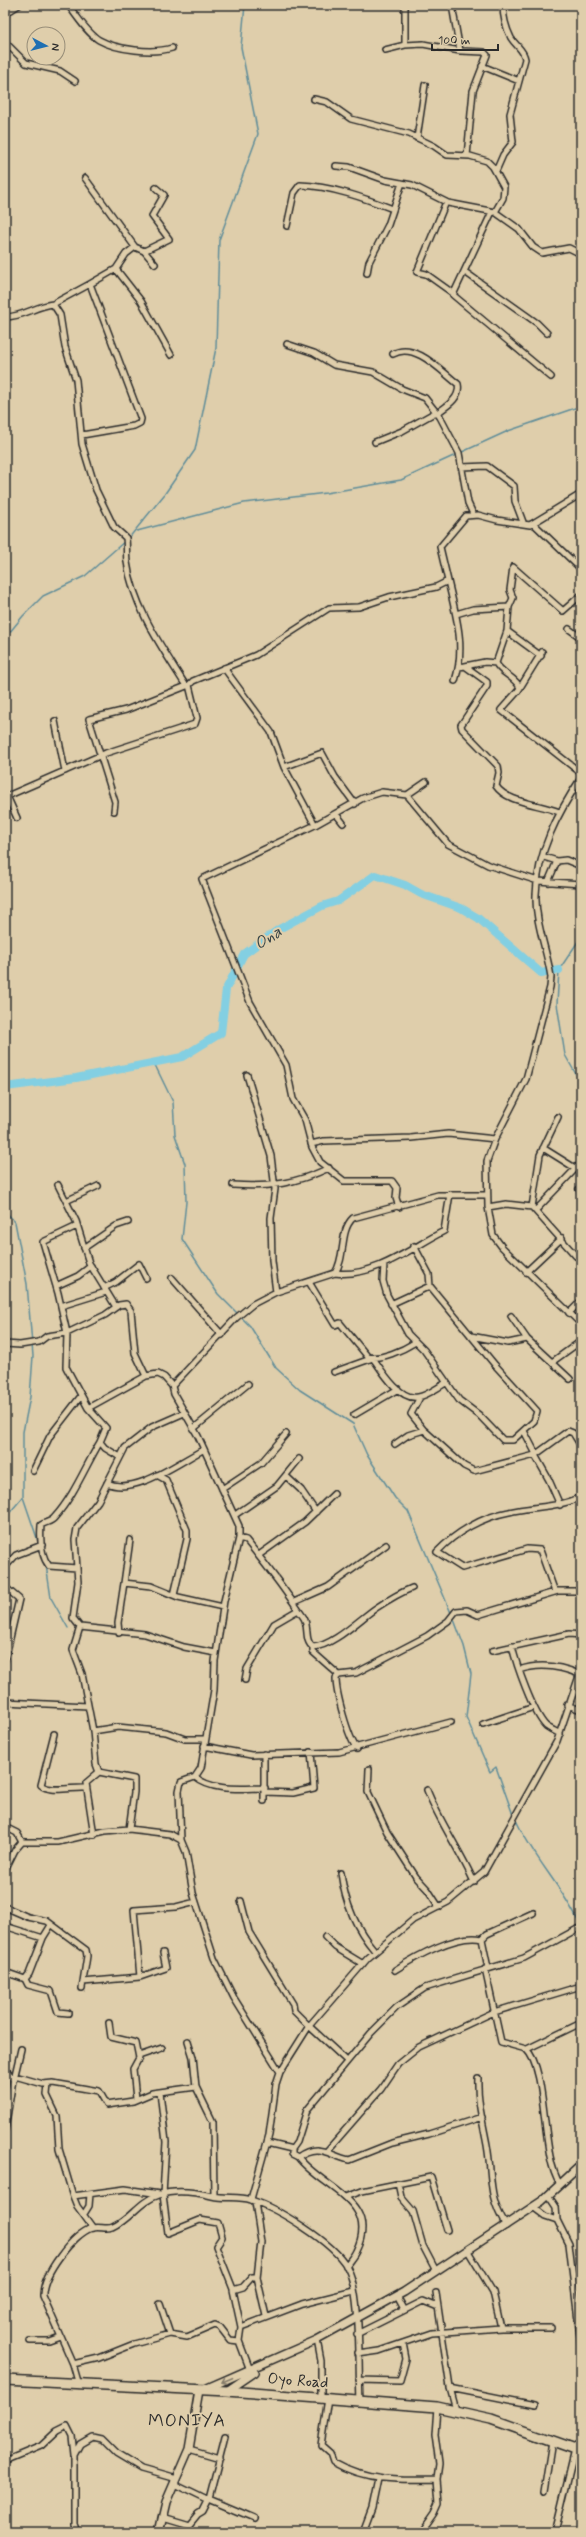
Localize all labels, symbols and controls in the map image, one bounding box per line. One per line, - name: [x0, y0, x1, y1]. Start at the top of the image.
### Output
- north arrow: [26, 26, 66, 66]
- scale bar: [432, 26, 498, 52]
- text: 100 m: [438, 33, 470, 49]
- text: N: [48, 43, 62, 52]
- water label: Ona: [250, 921, 286, 955]
- street label: Oyo Road: [267, 2368, 329, 2394]
- one-way arrow: [222, 2376, 234, 2384]
- district label: MONIYA: [148, 2409, 226, 2433]

